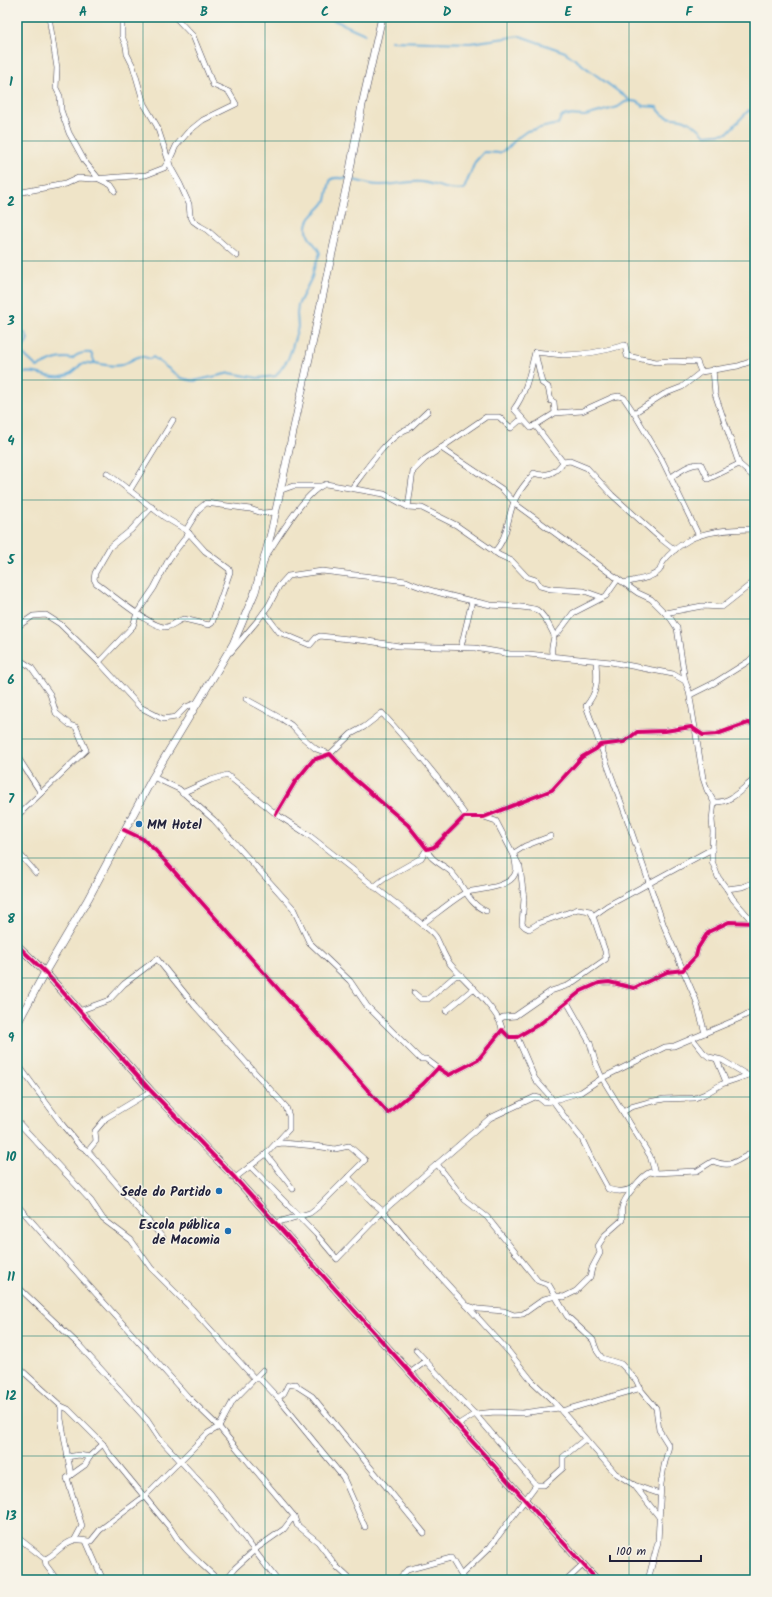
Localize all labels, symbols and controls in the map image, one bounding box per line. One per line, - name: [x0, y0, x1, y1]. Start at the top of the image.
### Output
- text: A: [79, 2, 87, 23]
- text: B: [200, 2, 208, 23]
- text: C: [321, 2, 329, 23]
- text: D: [443, 2, 452, 23]
- text: E: [564, 2, 572, 23]
- text: F: [685, 2, 693, 23]
- text: 1: [9, 72, 13, 93]
- text: 2: [7, 192, 15, 213]
- text: 3: [6, 311, 15, 332]
- text: 4: [7, 431, 15, 452]
- text: 5: [7, 550, 16, 571]
- text: 6: [7, 670, 15, 691]
- text: 7: [8, 789, 15, 810]
- place label: MM Hotel: [147, 815, 202, 836]
- marker: MM Hotel: [134, 819, 144, 829]
- text: 8: [7, 909, 15, 930]
- text: 9: [8, 1028, 15, 1049]
- text: 10: [6, 1147, 17, 1168]
- place label: Sede do Partido: [121, 1182, 211, 1203]
- marker: Sede do Partido: [214, 1186, 224, 1196]
- place label: Escola pública de Macomia: [139, 1215, 220, 1251]
- marker: Escola pública de Macomia: [223, 1226, 233, 1236]
- text: 11: [7, 1267, 15, 1288]
- text: 12: [5, 1386, 17, 1407]
- text: 13: [5, 1506, 17, 1527]
- scale bar: [610, 1537, 701, 1563]
- text: 100 m: [616, 1542, 647, 1561]

